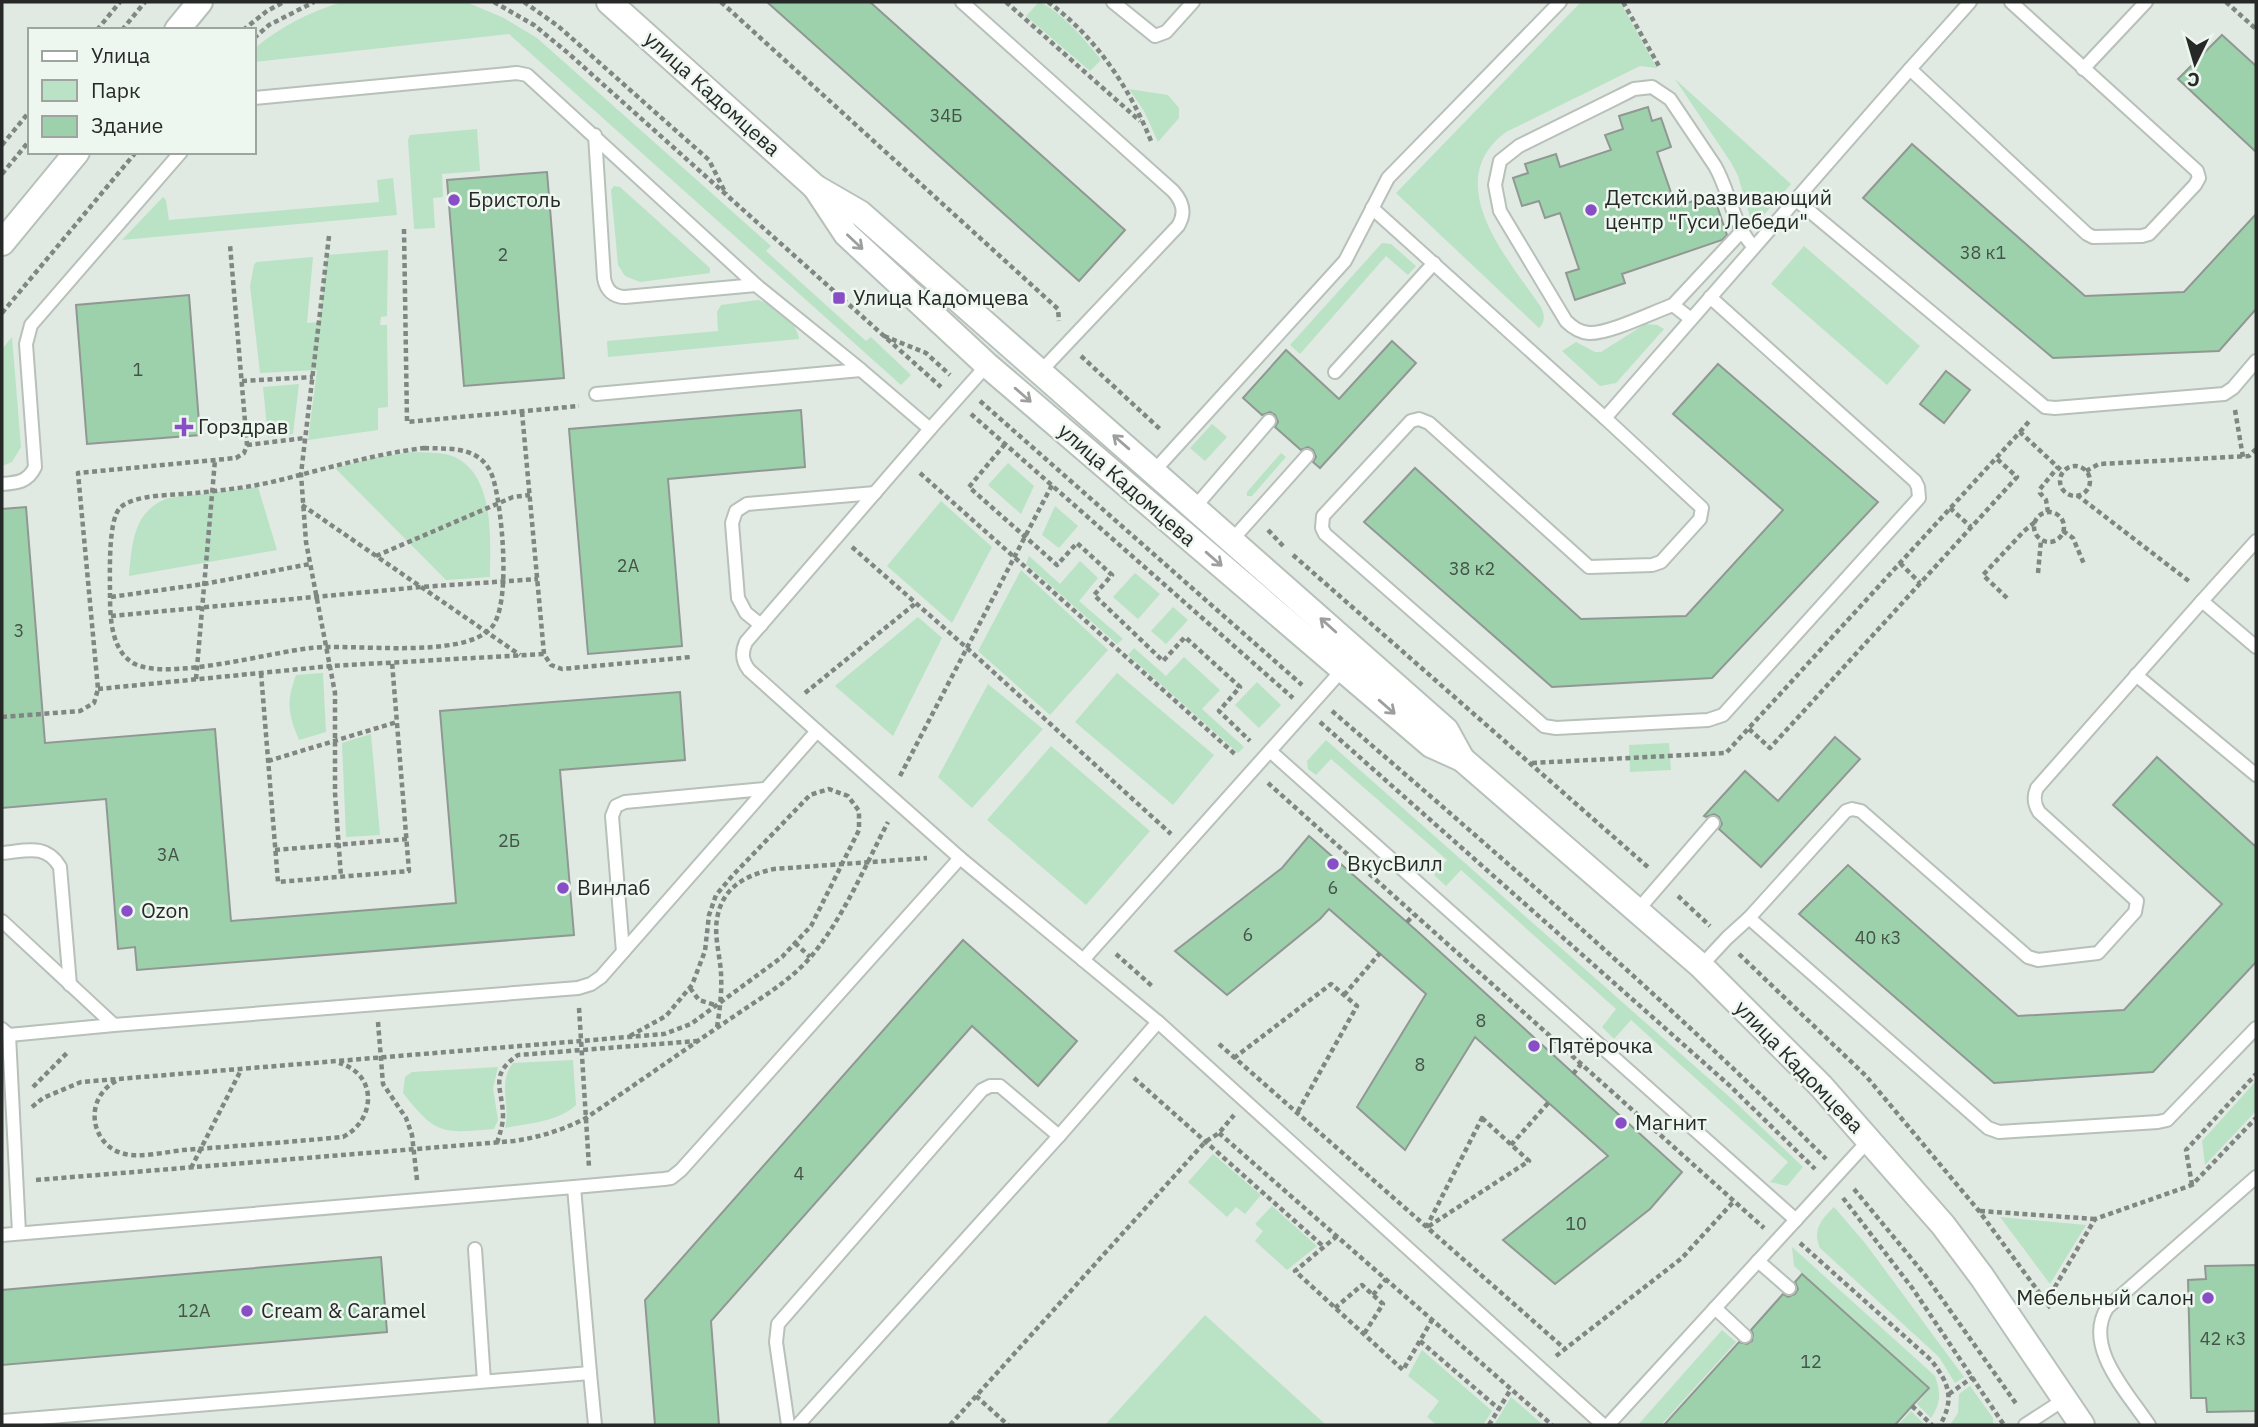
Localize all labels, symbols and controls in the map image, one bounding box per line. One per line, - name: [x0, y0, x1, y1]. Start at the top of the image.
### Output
- street label: улица Кадомцева: [638, 24, 787, 162]
- legend: [28, 28, 256, 154]
- north arrow: [2160, 28, 2230, 98]
- text: Улица: [91, 41, 150, 69]
- text: С: [2186, 67, 2201, 92]
- text: Парк: [91, 76, 141, 104]
- house number: 34Б: [929, 104, 963, 127]
- text: Здание: [91, 111, 163, 139]
- place label: Детский развивающий центр "Гуси Лебеди": [1605, 183, 1832, 235]
- place label: Бристоль: [468, 185, 561, 213]
- marker: Бристоль: [446, 192, 462, 208]
- marker: Детский развивающий центр "Гуси Лебеди": [1583, 202, 1599, 218]
- one-way arrow: [846, 234, 863, 251]
- house number: 38 к1: [1960, 241, 2006, 264]
- house number: 2: [498, 243, 508, 266]
- place label: Улица Кадомцева: [853, 283, 1029, 311]
- marker: Улица Кадомцева: [831, 290, 847, 306]
- house number: 1: [133, 358, 143, 381]
- one-way arrow: [1014, 387, 1032, 403]
- place label: Горздрав: [198, 412, 288, 440]
- street label: улица Кадомцева: [1053, 416, 1203, 552]
- marker: Горздрав: [176, 419, 192, 435]
- one-way arrow: [1112, 434, 1130, 450]
- one-way arrow: [1205, 551, 1223, 567]
- house number: 2А: [617, 554, 640, 577]
- house number: 38 к2: [1449, 557, 1495, 580]
- one-way arrow: [1319, 617, 1337, 633]
- house number: 3: [14, 619, 24, 642]
- one-way arrow: [1378, 699, 1396, 715]
- house number: 2Б: [498, 829, 520, 852]
- house number: 3А: [157, 843, 180, 866]
- place label: ВкусВилл: [1347, 849, 1443, 877]
- marker: ВкусВилл: [1325, 856, 1341, 872]
- place label: Винлаб: [577, 873, 650, 901]
- house number: 6: [1328, 876, 1338, 899]
- marker: Винлаб: [555, 880, 571, 896]
- place label: Ozon: [141, 896, 189, 924]
- marker: Ozon: [119, 903, 135, 919]
- house number: 6: [1243, 923, 1253, 946]
- house number: 40 к3: [1855, 926, 1901, 949]
- street label: улица Кадомцева: [1729, 994, 1870, 1139]
- house number: 8: [1476, 1009, 1486, 1032]
- place label: Пятёрочка: [1548, 1031, 1653, 1059]
- marker: Пятёрочка: [1526, 1038, 1542, 1054]
- house number: 8: [1415, 1053, 1425, 1076]
- place label: Магнит: [1635, 1108, 1707, 1136]
- marker: Магнит: [1613, 1115, 1629, 1131]
- house number: 4: [794, 1162, 805, 1185]
- house number: 10: [1565, 1212, 1587, 1235]
- place label: Мебельный салон: [2016, 1283, 2194, 1311]
- marker: Мебельный салон: [2200, 1290, 2216, 1306]
- place label: Cream & Caramel: [261, 1296, 426, 1324]
- house number: 12А: [177, 1299, 211, 1322]
- marker: Cream & Caramel: [239, 1303, 255, 1319]
- house number: 42 к3: [2200, 1327, 2246, 1350]
- house number: 12: [1800, 1350, 1822, 1373]

